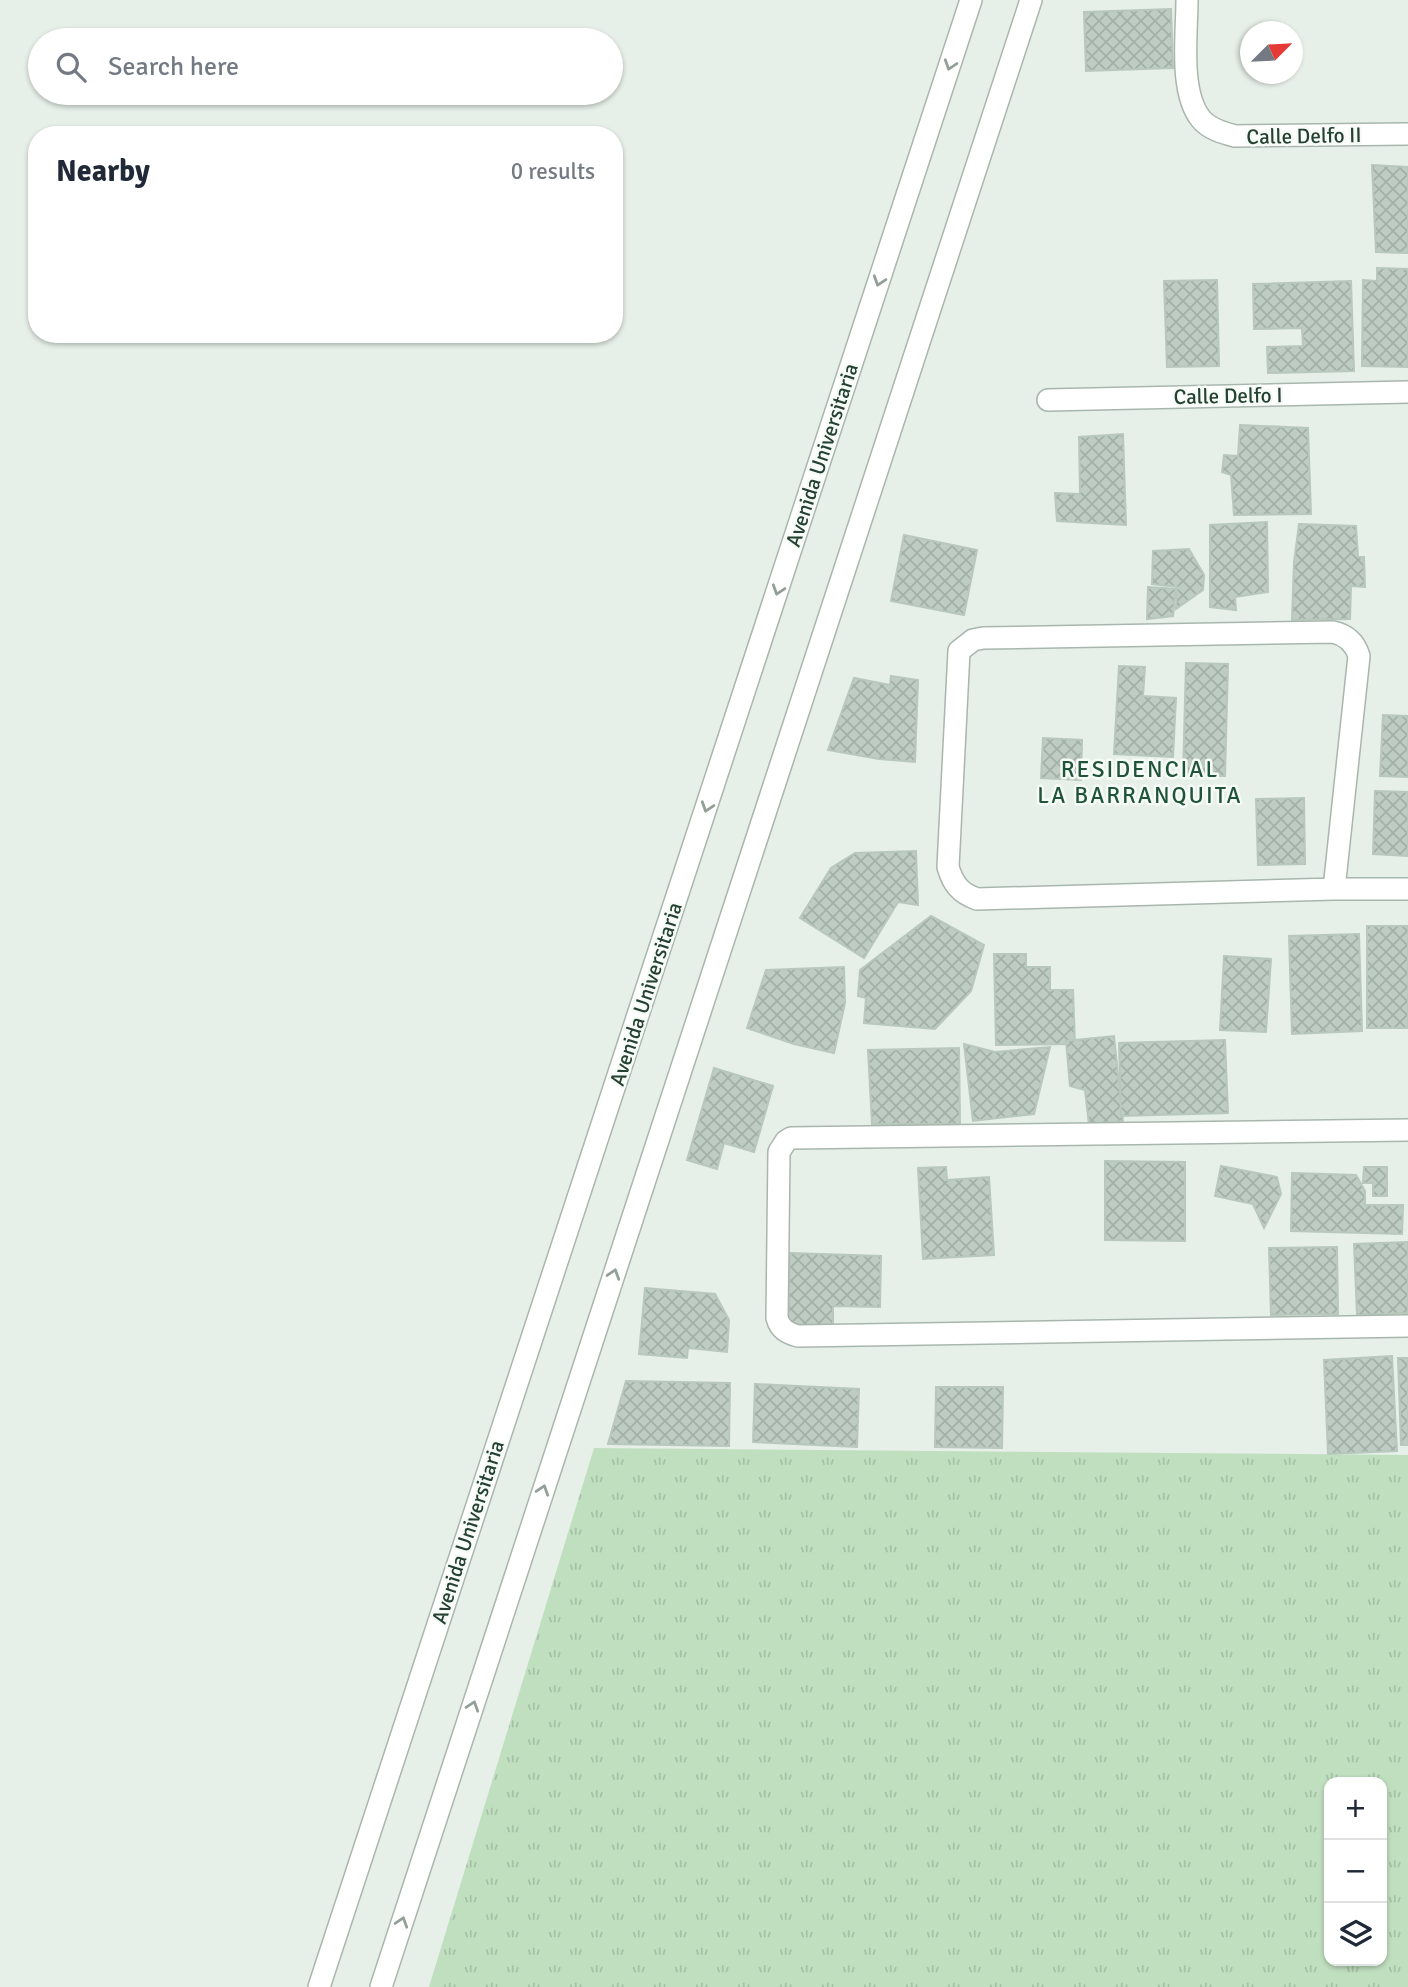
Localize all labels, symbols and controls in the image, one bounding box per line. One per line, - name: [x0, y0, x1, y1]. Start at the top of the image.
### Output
- north arrow: [1240, 21, 1303, 84]
- search box: [28, 28, 623, 105]
- icon: search: [52, 48, 90, 86]
- text: Search here: [108, 51, 239, 83]
- one-way arrow: [944, 58, 958, 71]
- street label: Calle Delfo II: [1246, 122, 1362, 150]
- text: Nearby: [56, 153, 150, 190]
- text: 0 results: [511, 157, 595, 186]
- one-way arrow: [873, 274, 887, 287]
- street label: Avenida Universitaria: [780, 360, 864, 550]
- street label: Calle Delfo I: [1173, 382, 1283, 410]
- one-way arrow: [772, 584, 786, 596]
- district label: RESIDENCIAL LA BARRANQUITA: [1037, 755, 1243, 810]
- one-way arrow: [701, 800, 715, 812]
- street label: Avenida Universitaria: [604, 899, 688, 1089]
- one-way arrow: [606, 1268, 620, 1280]
- street label: Avenida Universitaria: [426, 1437, 510, 1627]
- one-way arrow: [535, 1484, 550, 1496]
- one-way arrow: [464, 1700, 479, 1712]
- map controls: [1324, 1777, 1387, 1966]
- button: +: [1324, 1777, 1387, 1840]
- button: −: [1324, 1840, 1387, 1903]
- button: layers: [1324, 1903, 1387, 1966]
- one-way arrow: [394, 1916, 408, 1929]

